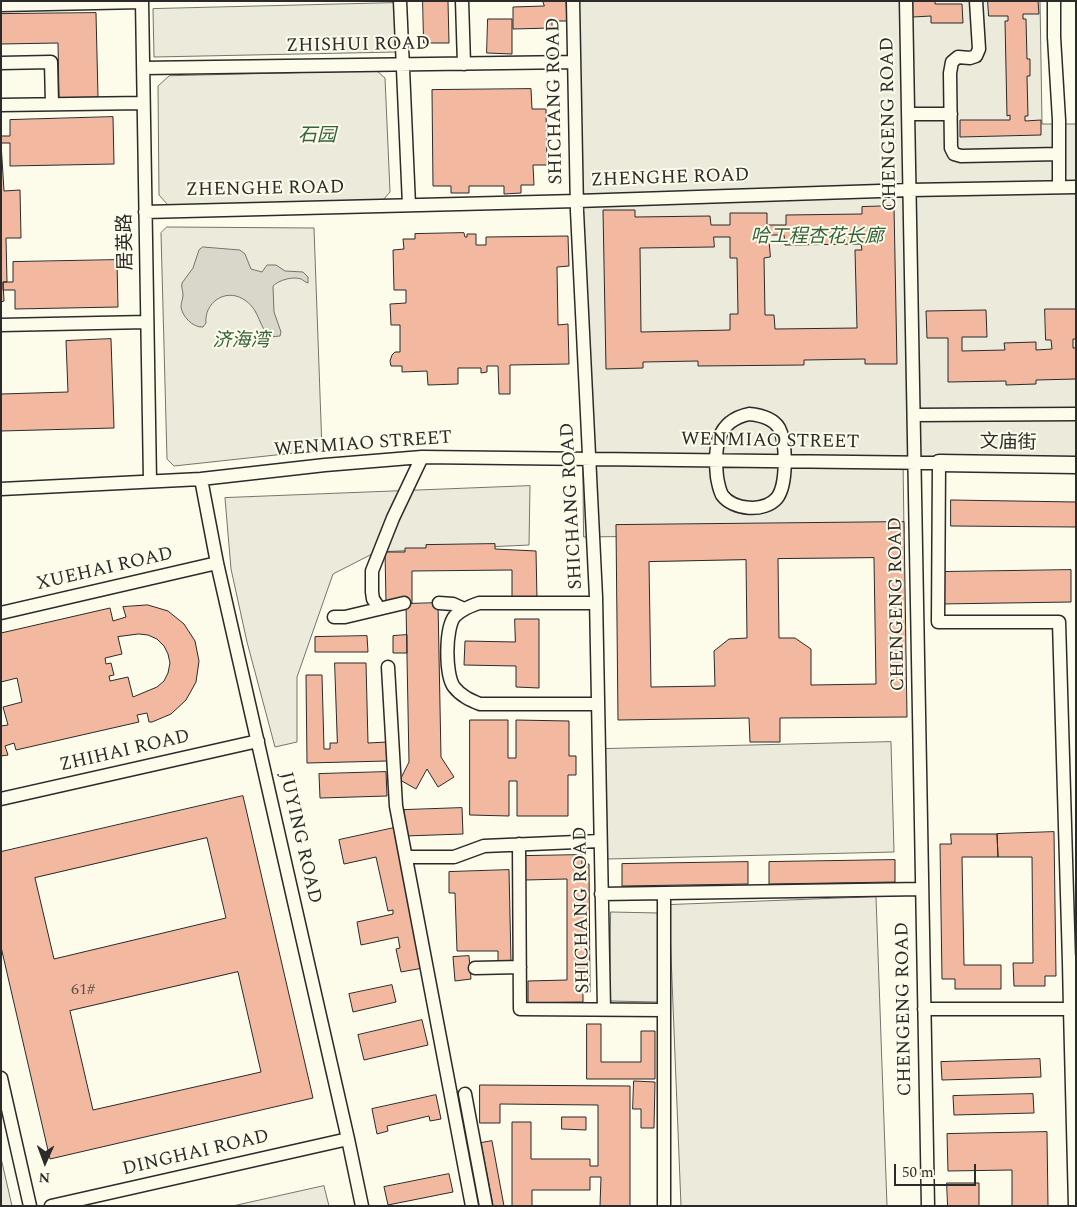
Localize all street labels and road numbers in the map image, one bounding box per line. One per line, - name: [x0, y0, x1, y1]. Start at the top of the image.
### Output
- street label: SHICHANG ROAD: [543, 17, 569, 185]
- street label: ZHISHUI ROAD: [286, 33, 430, 59]
- street label: CHENGENG ROAD: [877, 37, 903, 211]
- street label: ZHENGHE ROAD: [590, 165, 750, 193]
- street label: ZHENGHE ROAD: [185, 177, 345, 203]
- street label: 居英路: [115, 213, 139, 271]
- street label: SHICHANG ROAD: [557, 422, 589, 590]
- street label: WENMIAO STREET: [273, 427, 453, 463]
- street label: WENMIAO STREET: [680, 429, 860, 455]
- street label: 文庙街: [979, 432, 1037, 456]
- street label: CHENGENG ROAD: [885, 517, 911, 691]
- street label: XUEHAI ROAD: [34, 543, 176, 597]
- street label: ZHIHAI ROAD: [58, 726, 192, 778]
- street label: JUYING ROAD: [273, 770, 325, 906]
- street label: SHICHANG ROAD: [570, 826, 596, 994]
- street label: CHENGENG ROAD: [892, 922, 918, 1096]
- street label: DINGHAI ROAD: [120, 1126, 272, 1182]

